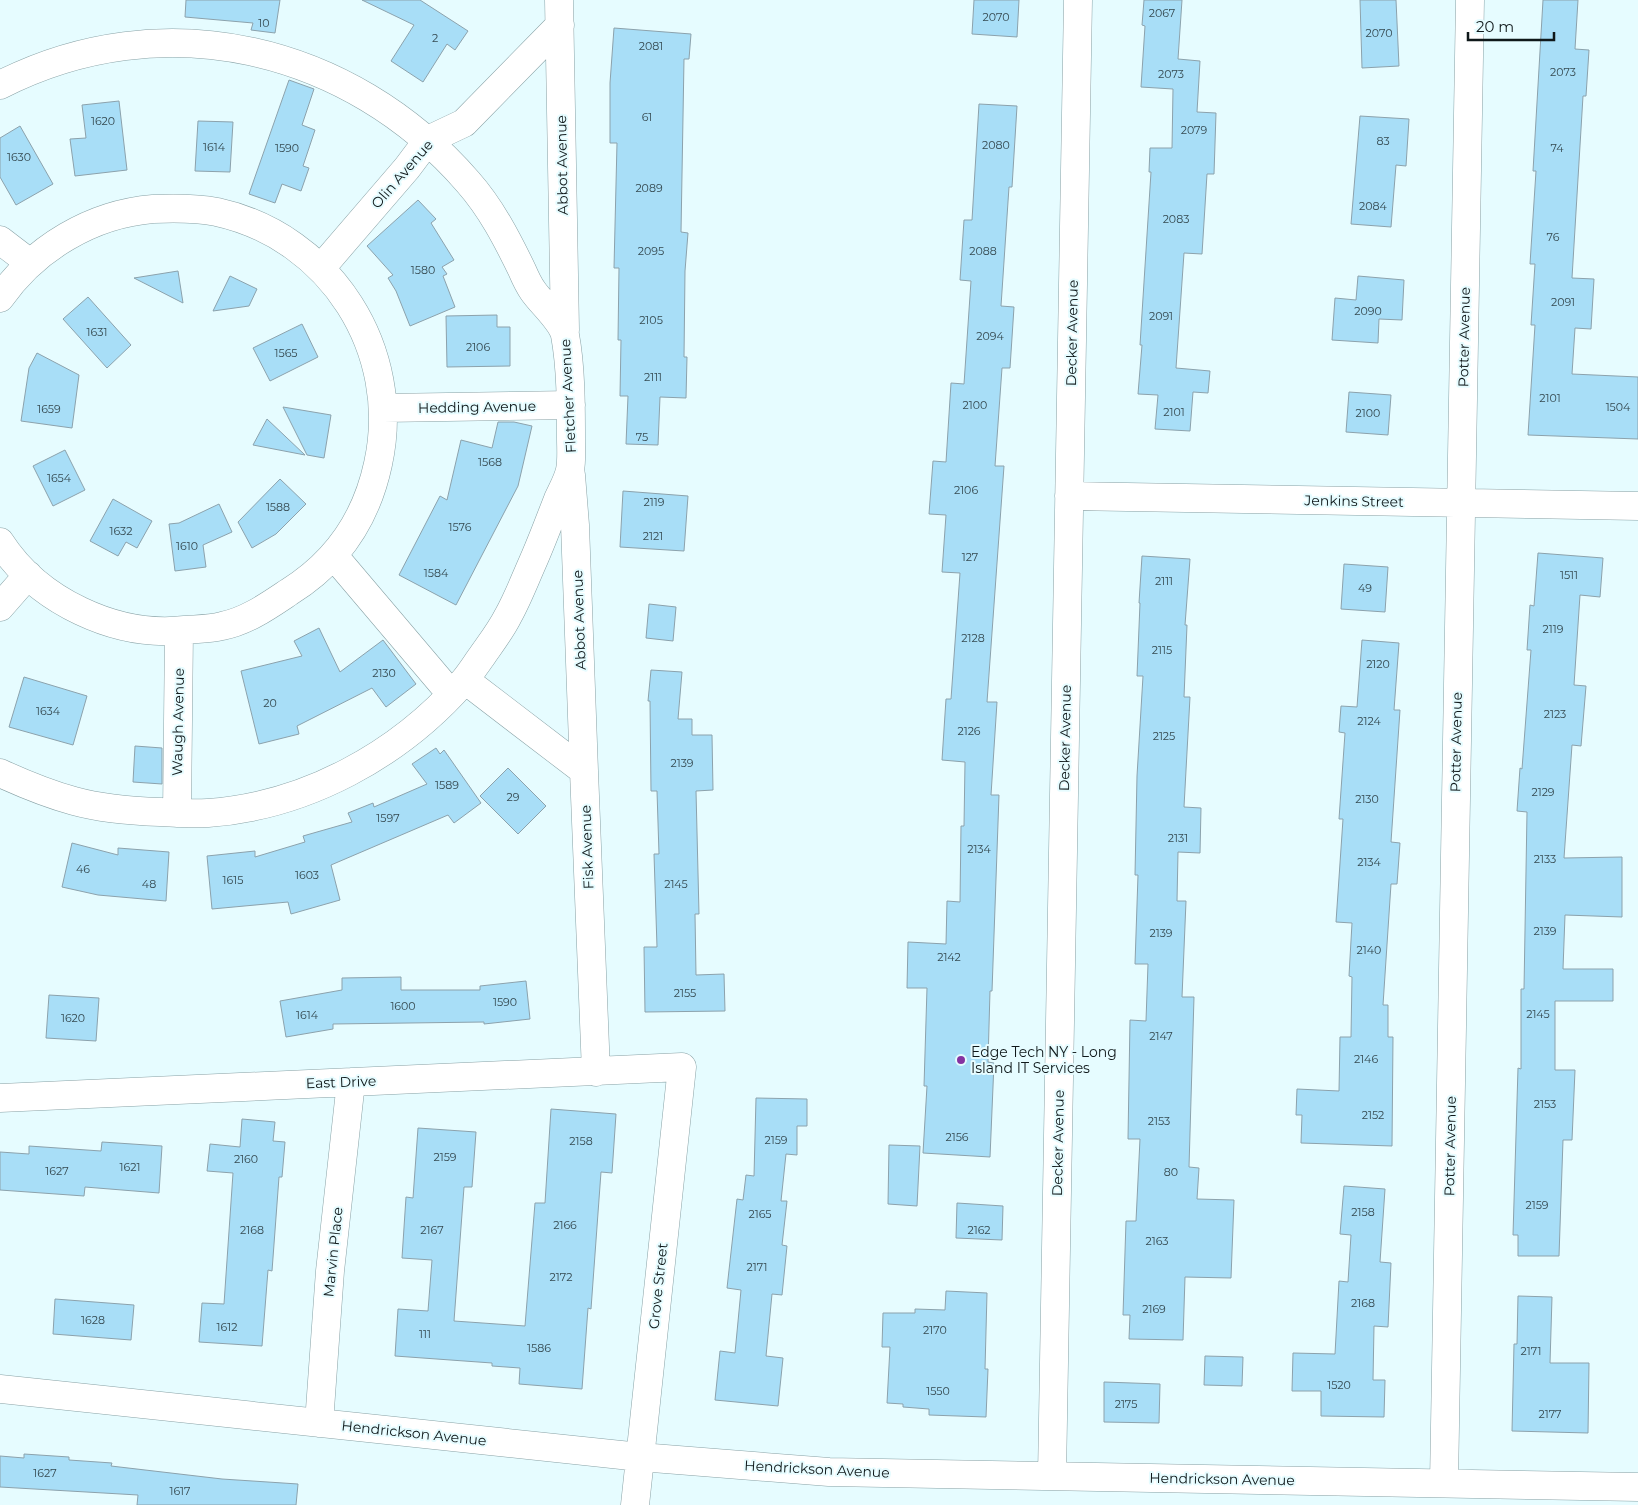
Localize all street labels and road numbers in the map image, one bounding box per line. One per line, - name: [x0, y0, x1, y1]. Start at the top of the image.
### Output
- street label: Abbot Avenue: [552, 115, 572, 215]
- street label: Olin Avenue: [367, 136, 437, 212]
- street label: Decker Avenue: [1062, 280, 1082, 386]
- street label: Potter Avenue: [1454, 287, 1474, 387]
- street label: Fletcher Avenue: [556, 338, 580, 454]
- street label: Hedding Avenue: [418, 397, 536, 417]
- street label: Jenkins Street: [1303, 491, 1404, 511]
- street label: Abbot Avenue: [568, 570, 590, 670]
- street label: Waugh Avenue: [168, 668, 188, 776]
- street label: Decker Avenue: [1055, 685, 1075, 791]
- street label: Potter Avenue: [1446, 692, 1466, 792]
- street label: Fisk Avenue: [577, 805, 597, 889]
- street label: East Drive: [306, 1072, 376, 1092]
- street label: Decker Avenue: [1048, 1090, 1068, 1196]
- street label: Potter Avenue: [1440, 1096, 1460, 1196]
- street label: Marvin Place: [319, 1206, 347, 1298]
- street label: Grove Street: [645, 1242, 672, 1330]
- street label: Hendrickson Avenue: [341, 1416, 487, 1450]
- street label: Hendrickson Avenue: [744, 1456, 890, 1482]
- street label: Hendrickson Avenue: [1149, 1469, 1295, 1489]

